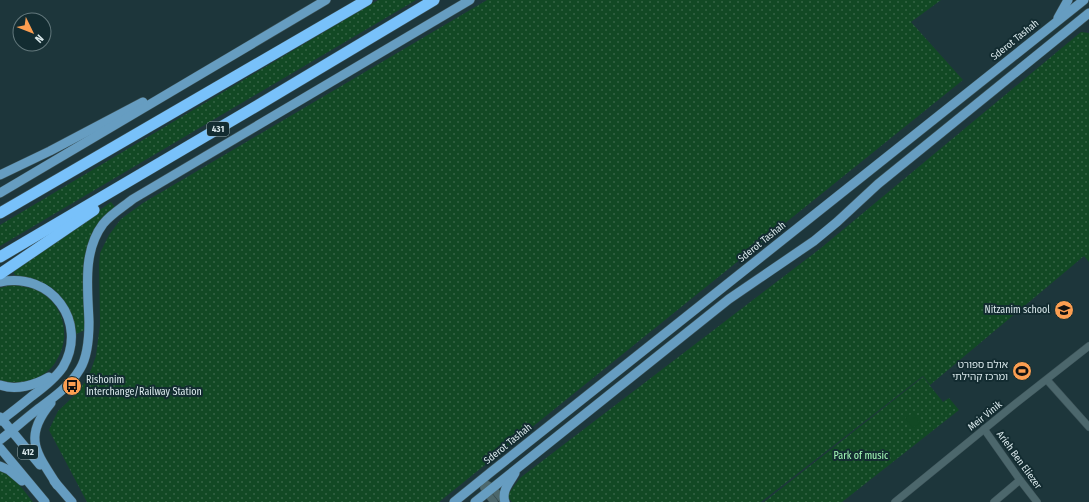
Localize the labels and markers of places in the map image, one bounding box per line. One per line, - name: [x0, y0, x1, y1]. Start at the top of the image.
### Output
- school or university icon: Nitzanim school: [1053, 299, 1075, 321]
- place label: Nitzanim school: [985, 304, 1050, 316]
- place label: אולם ספורט ומרכז קהילתי: [952, 359, 1008, 383]
- sports icon: אולם ספורט ומרכז קהילתי: [1011, 360, 1033, 382]
- place label: Rishonim Interchange/Railway Station: [86, 374, 202, 398]
- bus stop icon: Rishonim Interchange/Railway Station: [61, 375, 83, 397]

